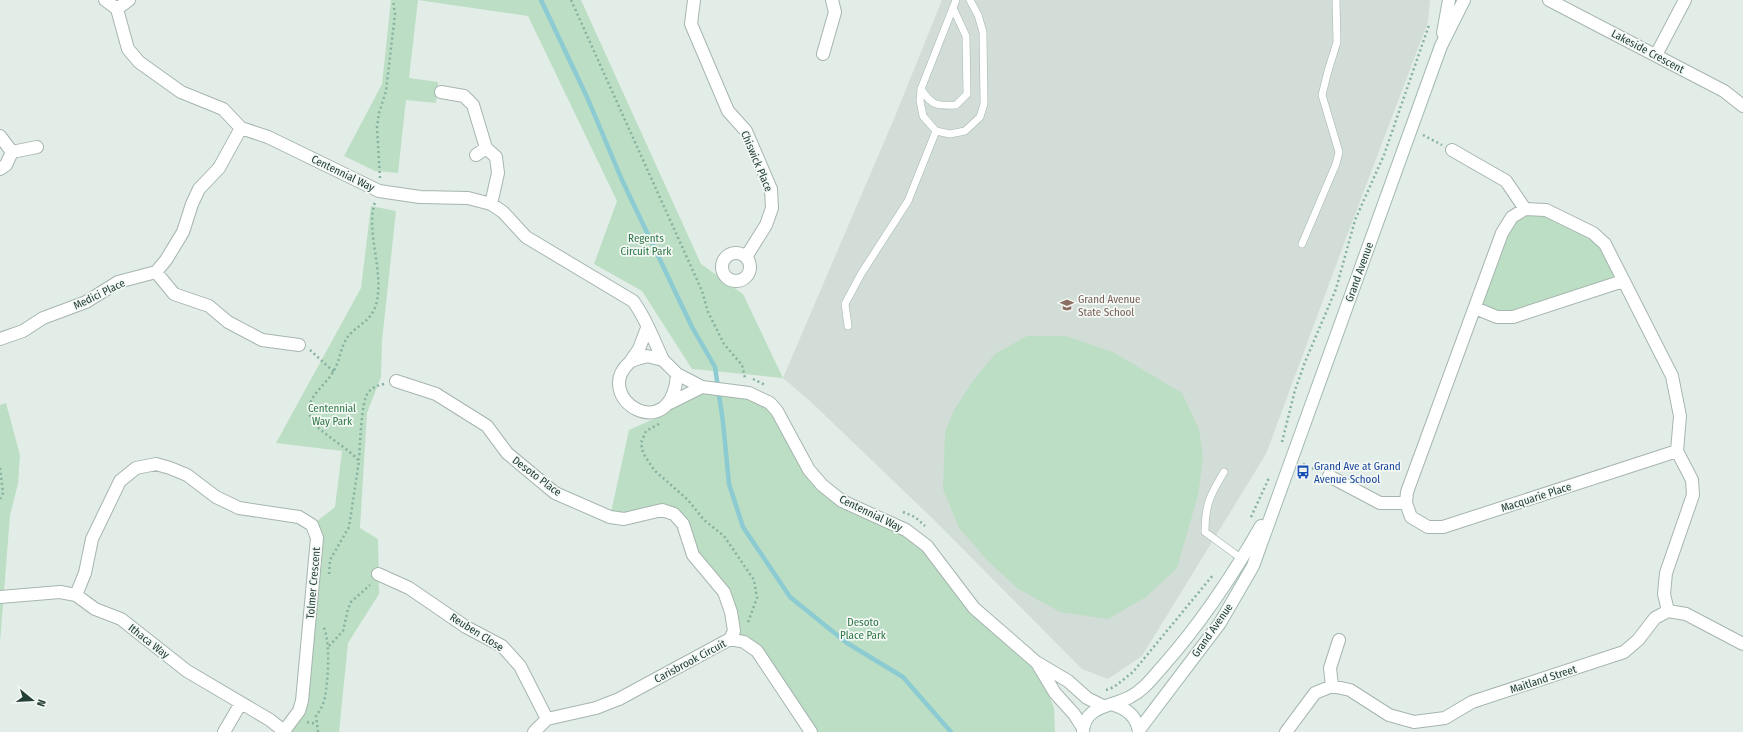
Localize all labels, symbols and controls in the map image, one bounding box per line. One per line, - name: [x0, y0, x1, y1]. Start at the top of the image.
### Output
- street label: Lakeside Crescent: [1609, 27, 1687, 76]
- street label: Chiswick Place: [738, 129, 775, 194]
- street label: Centennial Way: [309, 153, 377, 194]
- park label: Regents Circuit Park: [621, 232, 672, 258]
- street label: Grand Avenue: [1343, 241, 1376, 304]
- street label: Medici Place: [71, 276, 127, 313]
- place label: Grand Avenue State School: [1078, 293, 1141, 319]
- school or university icon: Grand Avenue State School: [1059, 297, 1075, 313]
- park label: Centennial Way Park: [308, 402, 356, 428]
- street label: Desoto Place: [510, 454, 564, 499]
- place label: Grand Ave at Grand Avenue School: [1314, 460, 1401, 486]
- bus stop icon: Grand Ave at Grand Avenue School: [1295, 464, 1311, 480]
- street label: Macquarie Place: [1499, 480, 1573, 515]
- street label: Centennial Way: [837, 493, 905, 534]
- street label: Tolmer Crescent: [304, 546, 323, 619]
- street label: Grand Avenue: [1189, 601, 1236, 660]
- street label: Reuben Close: [447, 611, 506, 654]
- park label: Desoto Place Park: [840, 616, 887, 642]
- street label: Ithaca Way: [126, 621, 172, 661]
- street label: Carisbrook Circuit: [652, 637, 729, 686]
- street label: Maitland Street: [1508, 663, 1578, 696]
- north arrow: [12, 680, 52, 720]
- text: N: [34, 698, 48, 708]

